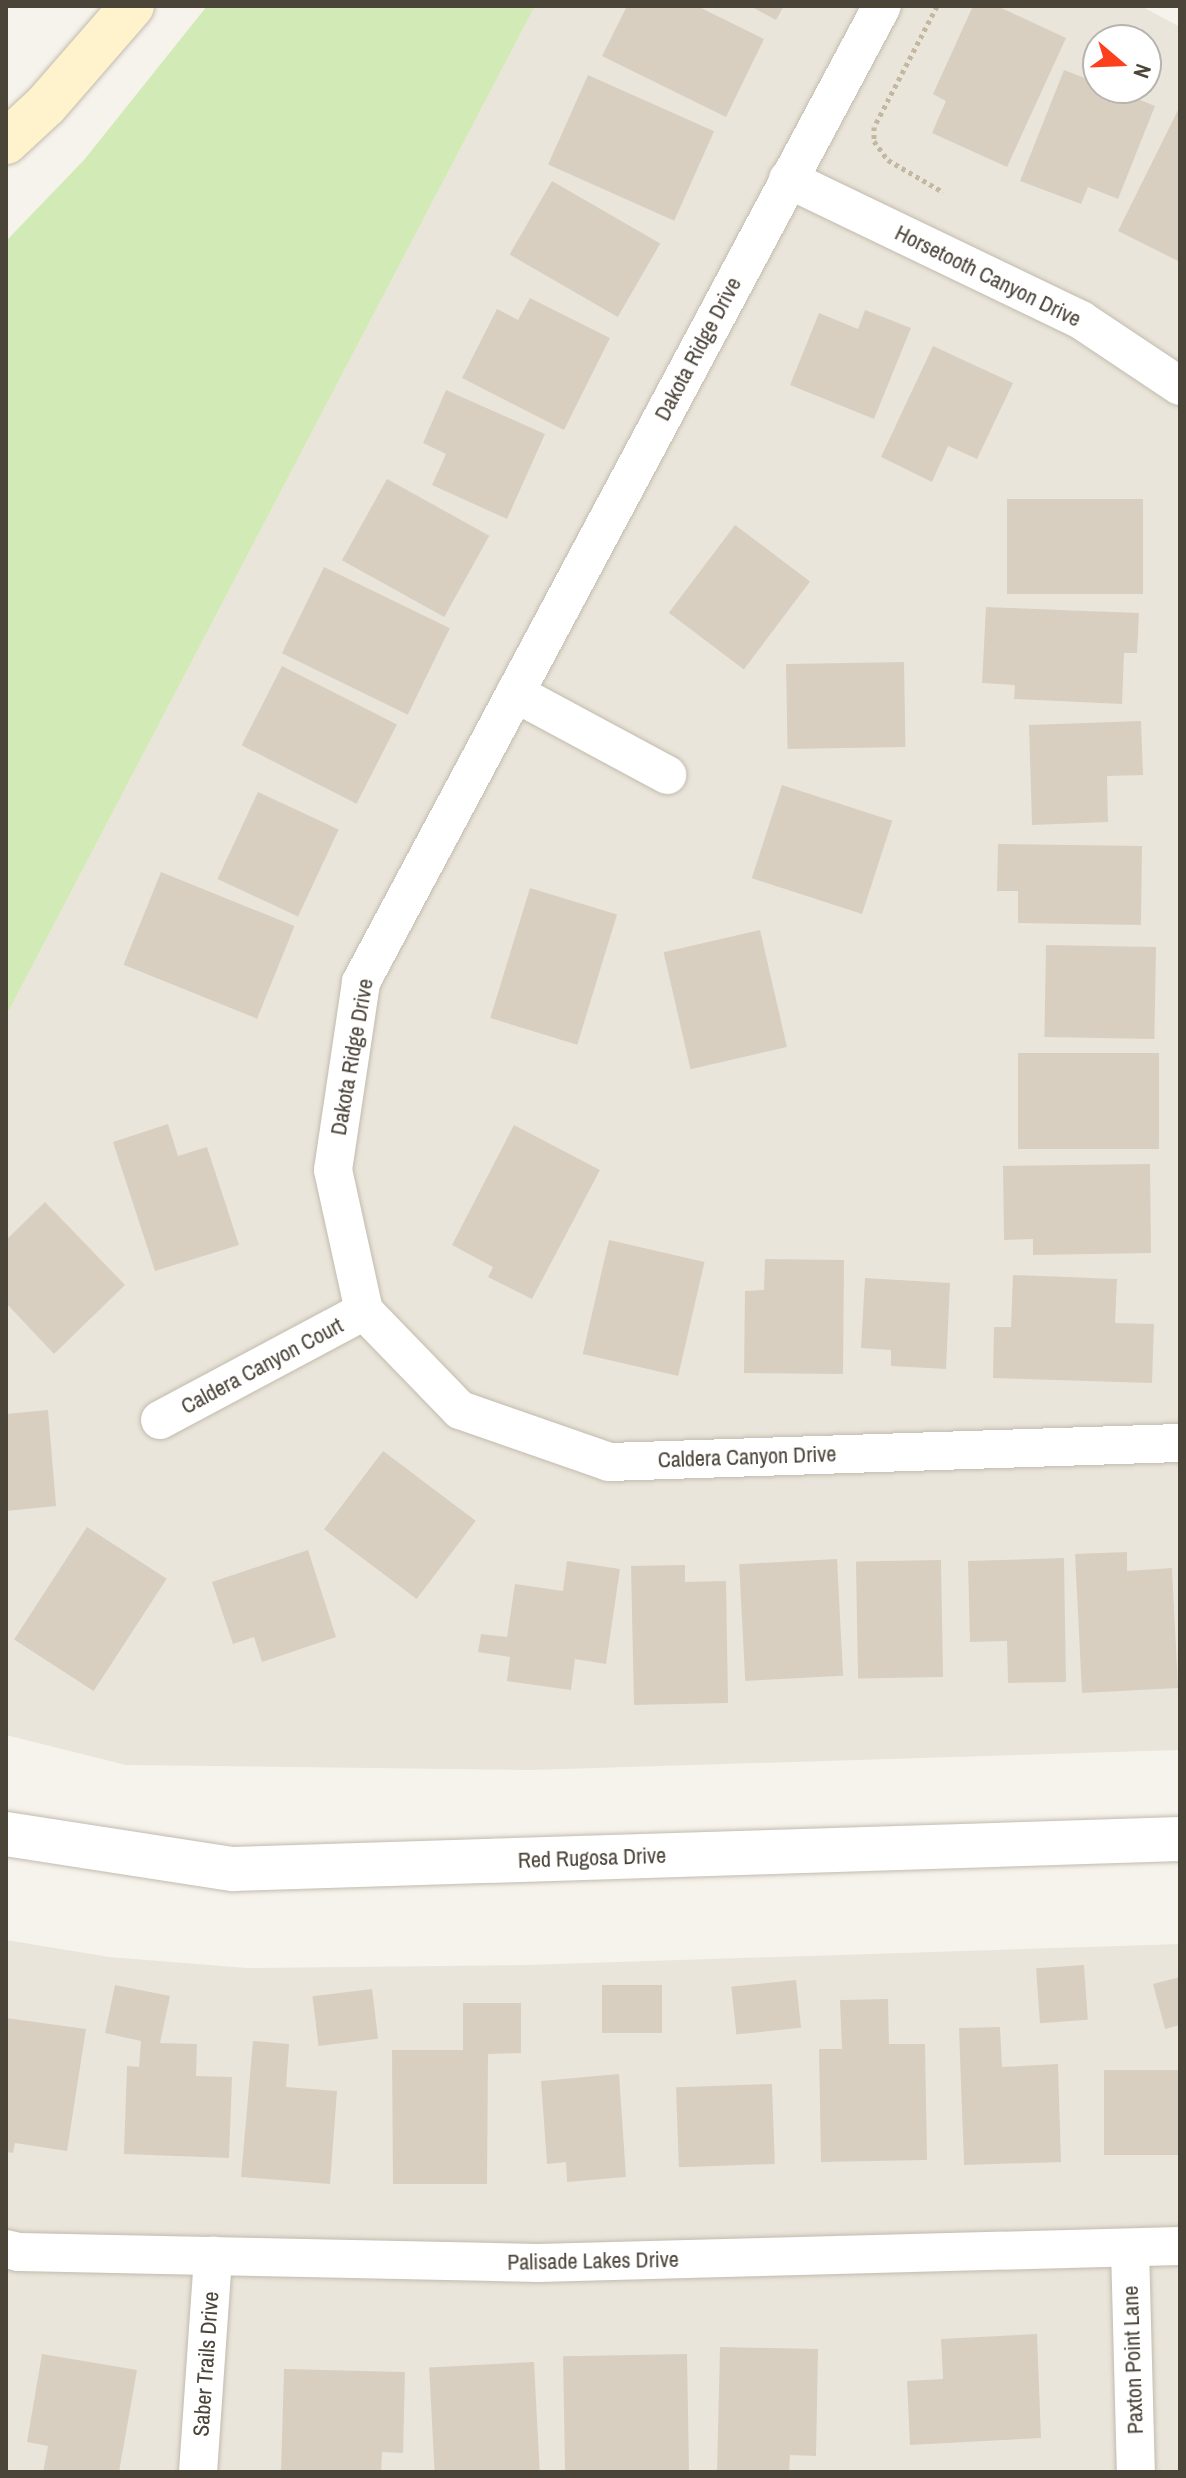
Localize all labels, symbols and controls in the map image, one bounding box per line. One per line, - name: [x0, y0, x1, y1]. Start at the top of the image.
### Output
- north arrow: [1082, 24, 1162, 104]
- text: N: [1126, 60, 1159, 82]
- street label: Horsetooth Canyon Drive: [891, 220, 1085, 332]
- street label: Dakota Ridge Drive: [649, 273, 747, 425]
- street label: Dakota Ridge Drive: [325, 977, 379, 1137]
- street label: Caldera Canyon Court: [177, 1312, 347, 1420]
- street label: Caldera Canyon Drive: [657, 1441, 837, 1473]
- street label: Red Rugosa Drive: [517, 1842, 667, 1874]
- street label: Palisade Lakes Drive: [507, 2246, 679, 2276]
- street label: Paxton Point Lane: [1117, 2285, 1149, 2435]
- street label: Saber Trails Drive: [188, 2290, 224, 2438]

